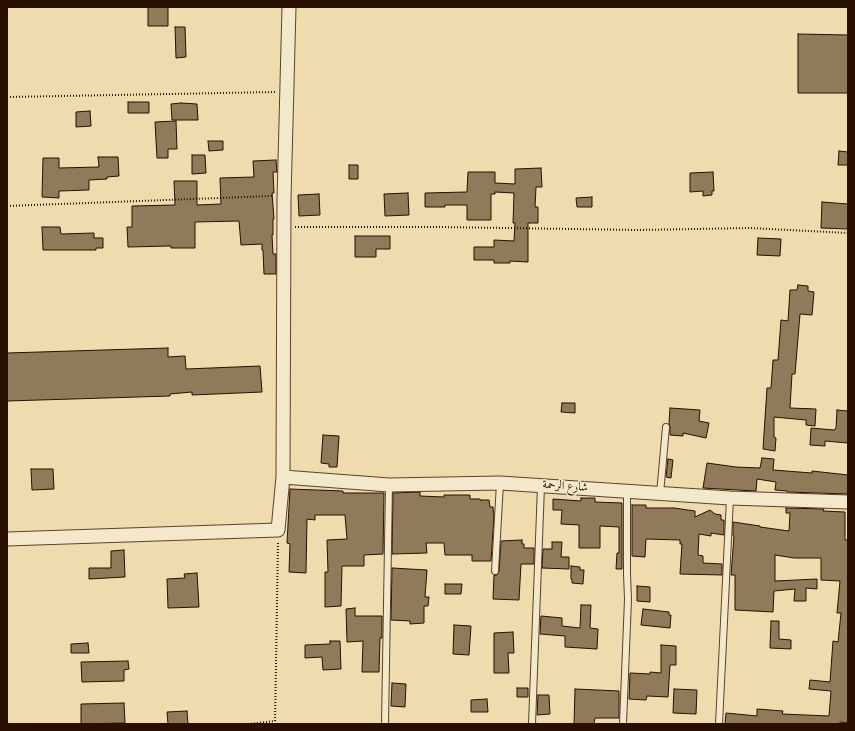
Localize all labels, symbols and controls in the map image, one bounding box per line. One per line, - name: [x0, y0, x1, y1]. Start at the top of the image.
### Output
- street label: شارع الرحمة: [542, 478, 588, 496]

